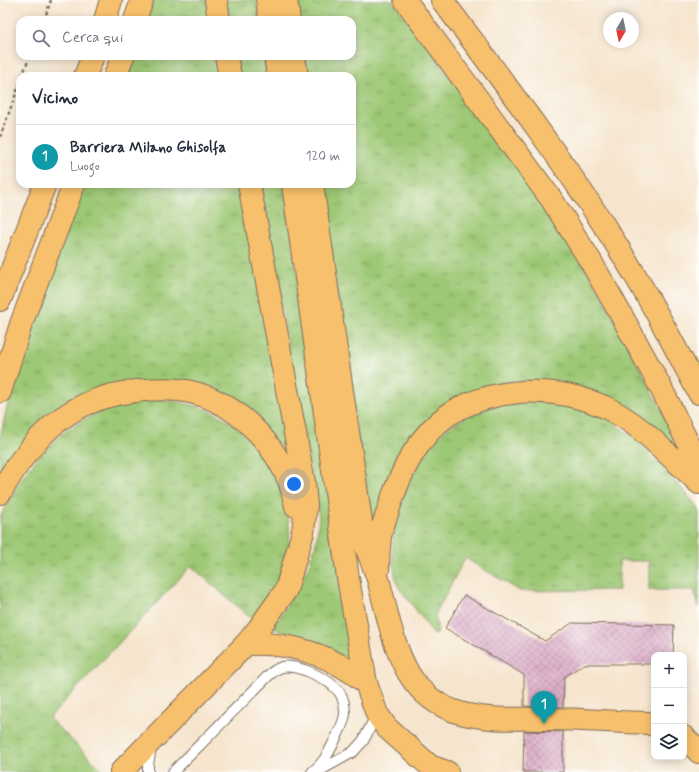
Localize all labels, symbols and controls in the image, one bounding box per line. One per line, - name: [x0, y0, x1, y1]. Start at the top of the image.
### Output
- north arrow: [603, 12, 639, 48]
- search box: [16, 16, 356, 60]
- icon: search: [30, 27, 52, 49]
- text: Cerca qui: [62, 28, 123, 48]
- text: Vicino: [32, 87, 78, 109]
- text: Barriera Milano Ghisolfa: [70, 138, 226, 158]
- text: 1: [42, 148, 48, 165]
- text: 120 m: [306, 148, 340, 165]
- text: Luogo: [70, 158, 100, 175]
- your location: [284, 474, 304, 494]
- map controls: [651, 652, 687, 760]
- button: +: [651, 652, 687, 688]
- button: −: [651, 688, 687, 724]
- pin: 1: [531, 691, 557, 724]
- button: layers: [651, 724, 687, 760]

